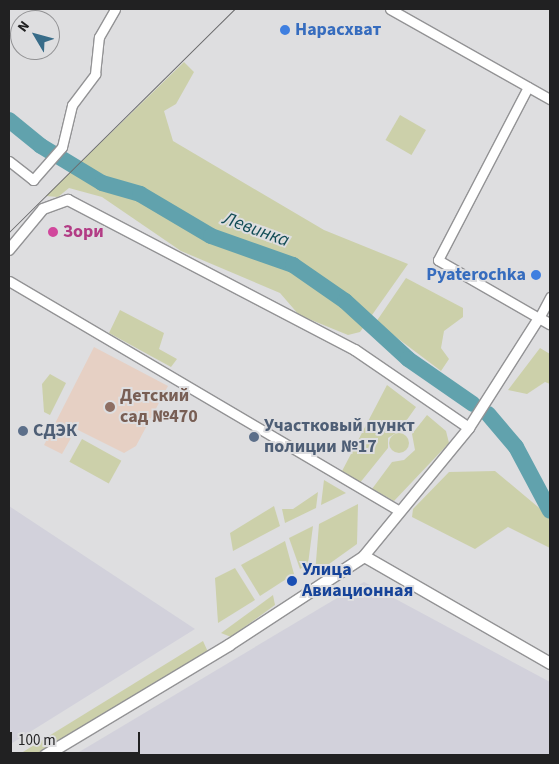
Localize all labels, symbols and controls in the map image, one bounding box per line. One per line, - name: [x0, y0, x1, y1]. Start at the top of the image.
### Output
- north arrow: [10, 10, 60, 60]
- text: N: [13, 17, 35, 36]
- place label: Нарасхват: [295, 19, 381, 41]
- marker: Нарасхват: [279, 24, 291, 36]
- water label: Левинка: [220, 207, 292, 253]
- place label: Зори: [63, 221, 104, 243]
- marker: Зори: [47, 226, 59, 238]
- place label: Pyaterochka: [426, 264, 526, 286]
- marker: Pyaterochka: [530, 269, 542, 281]
- place label: Детский сад №470: [120, 386, 198, 428]
- marker: Детский сад №470: [104, 401, 116, 413]
- place label: Участковый пункт полиции №17: [264, 416, 415, 458]
- place label: СДЭК: [33, 420, 77, 442]
- marker: СДЭК: [17, 425, 29, 437]
- marker: Участковый пункт полиции №17: [248, 431, 260, 443]
- place label: Улица Авиационная: [302, 560, 413, 602]
- marker: Улица Авиационная: [286, 575, 298, 587]
- scale bar: [12, 722, 142, 754]
- text: 100 m: [18, 730, 56, 751]

